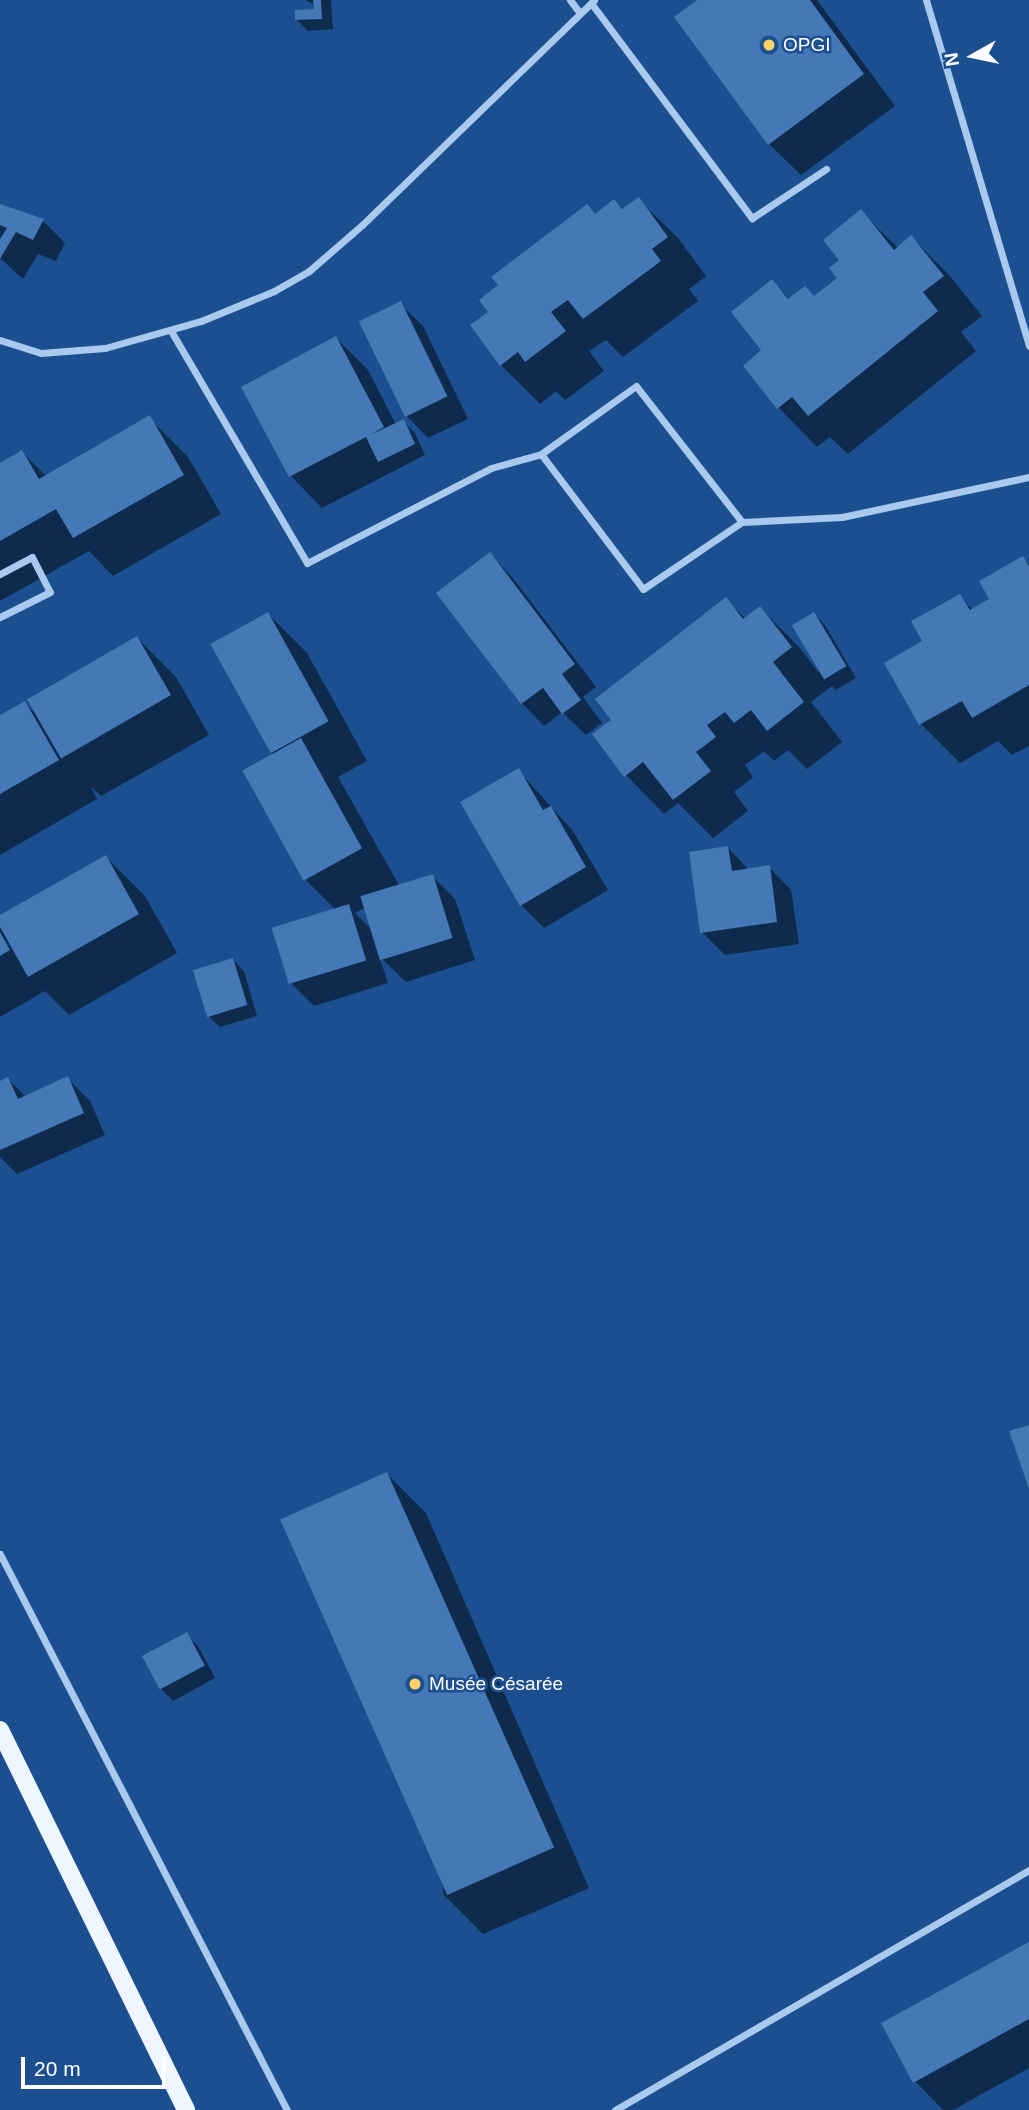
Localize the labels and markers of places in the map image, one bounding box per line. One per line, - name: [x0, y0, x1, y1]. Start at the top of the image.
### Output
- place label: OPGI: [783, 34, 831, 56]
- marker: OPGI: [761, 37, 777, 53]
- place label: Musée Césarée: [429, 1673, 563, 1695]
- marker: Musée Césarée: [407, 1676, 423, 1692]

